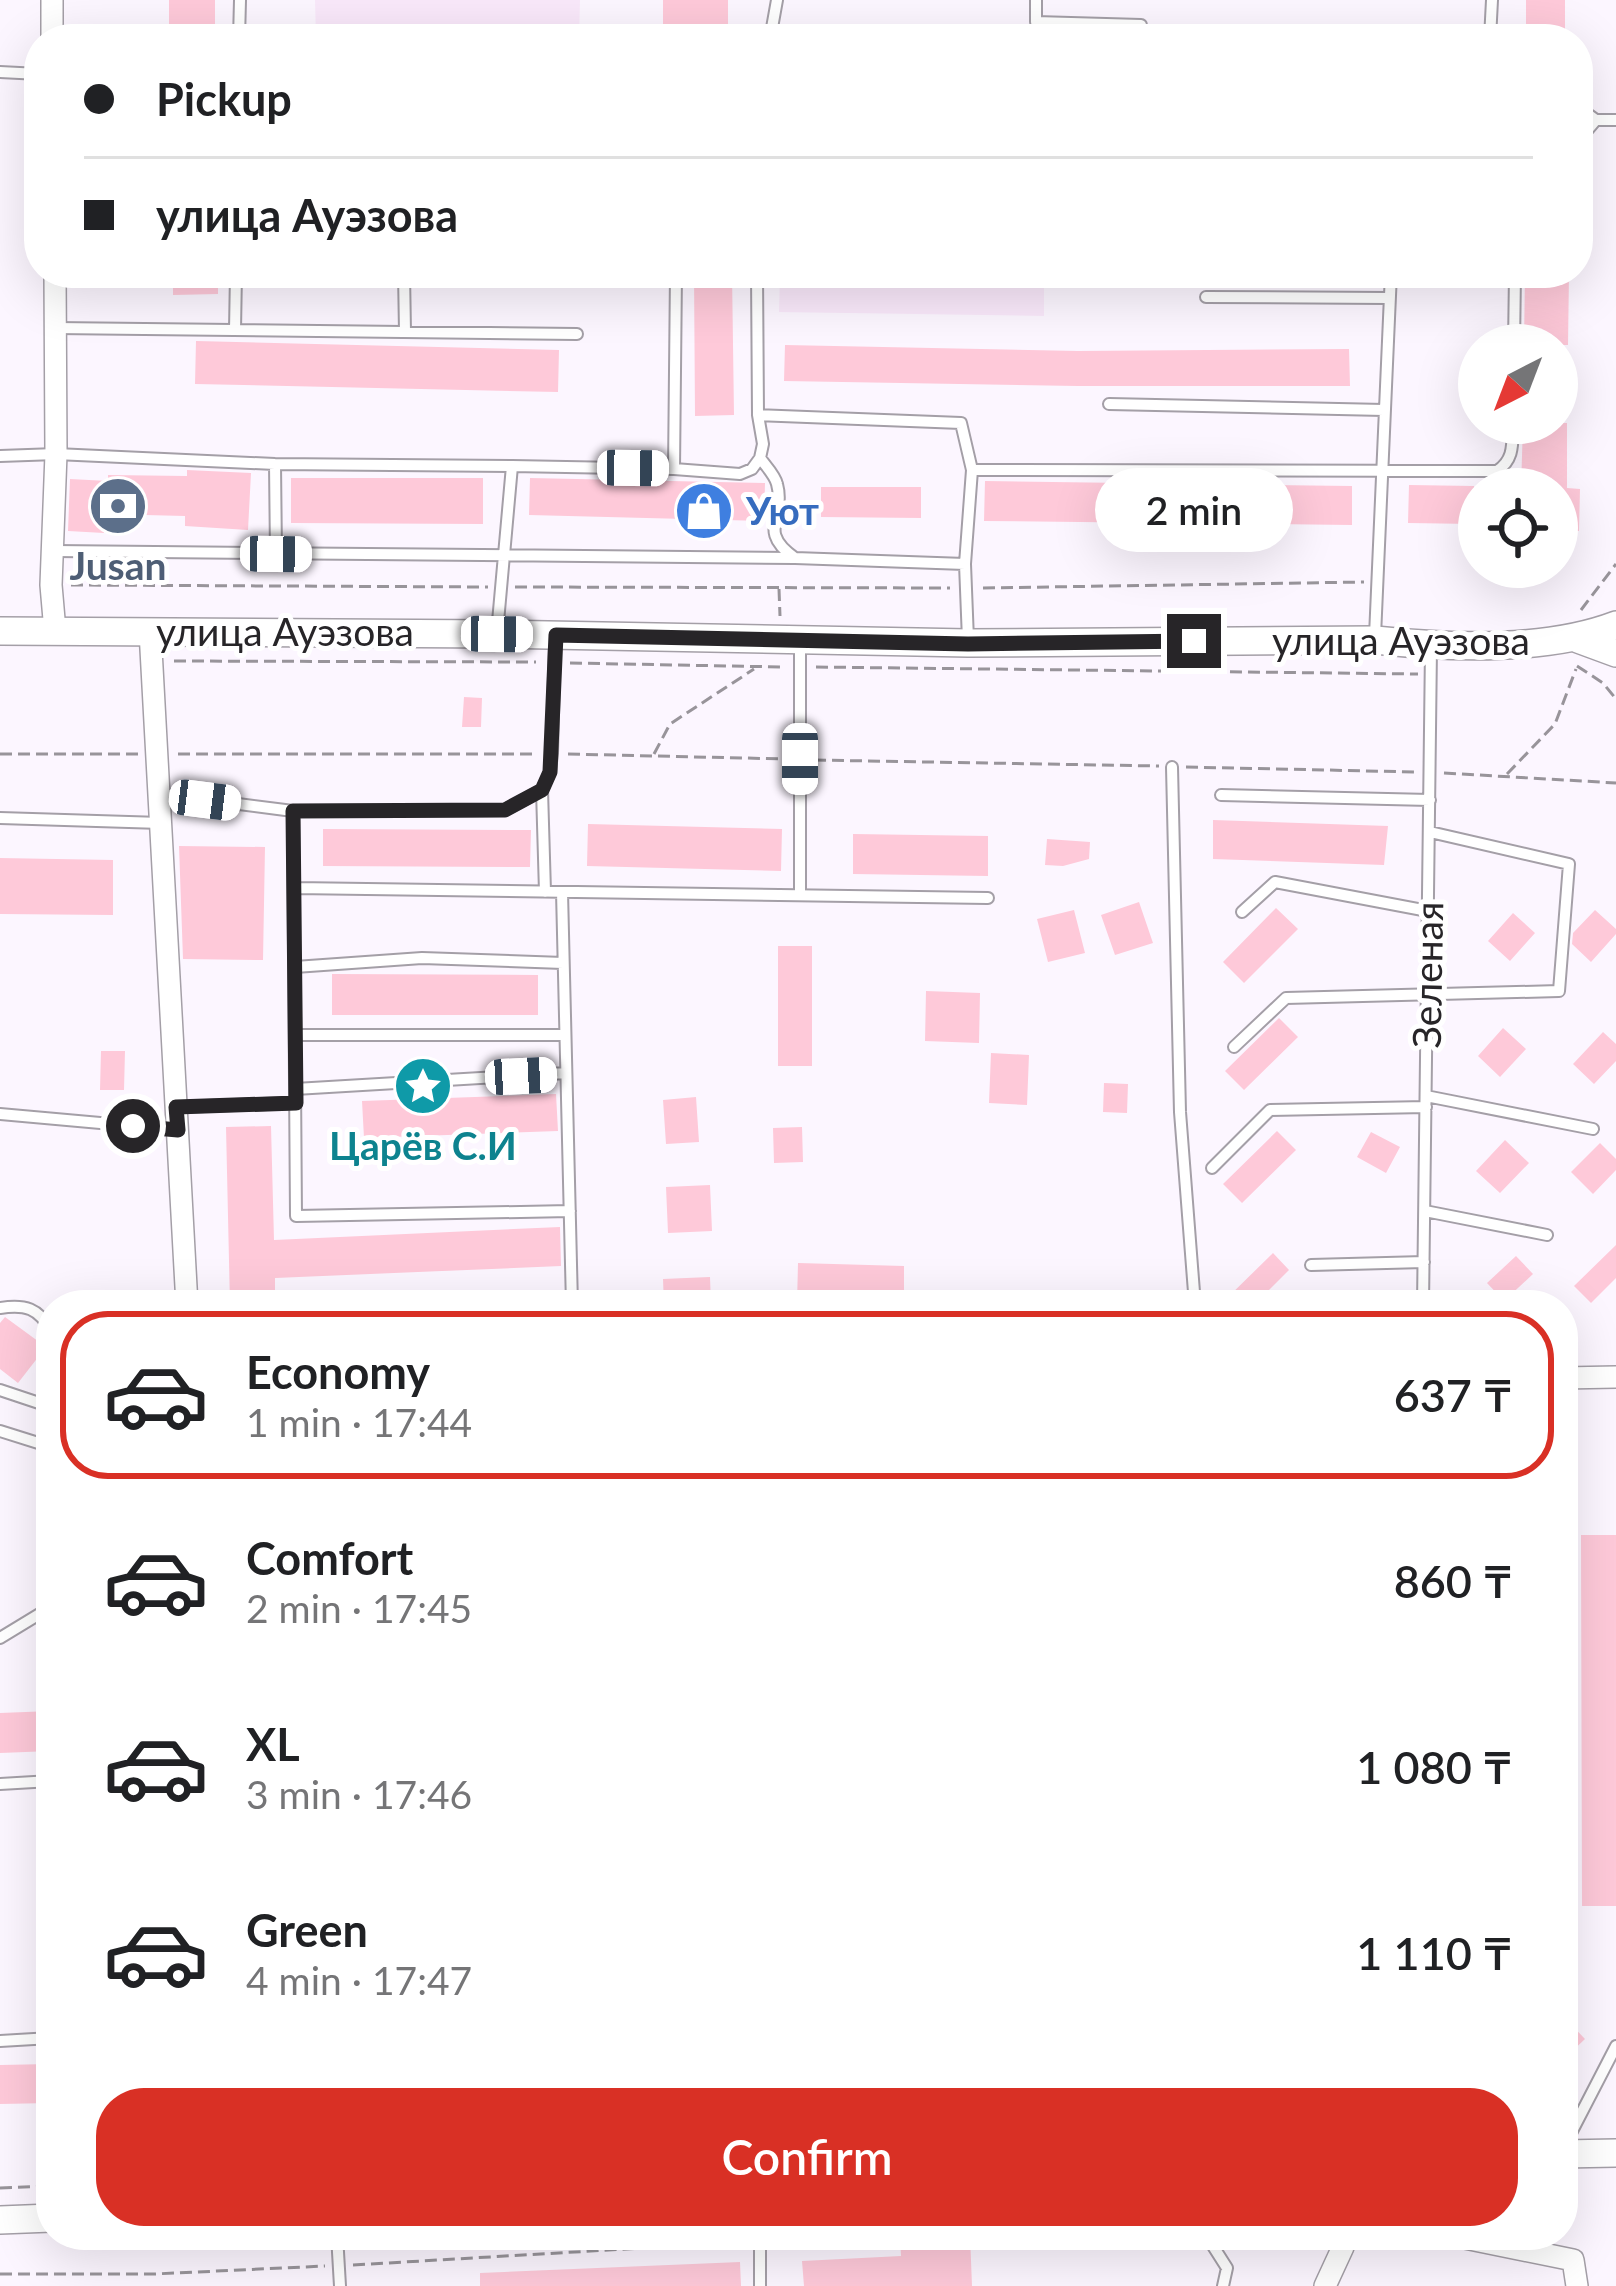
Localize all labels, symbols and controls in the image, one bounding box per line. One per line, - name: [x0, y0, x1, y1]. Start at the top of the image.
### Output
- text: Pickup: [156, 72, 292, 126]
- text: улица Ауэзова: [156, 188, 458, 242]
- north arrow: [1458, 324, 1578, 444]
- map controls: [1458, 324, 1578, 588]
- car: [597, 449, 669, 487]
- callout: 2 min: [1095, 467, 1293, 551]
- button: locate: [1458, 468, 1578, 588]
- bank icon: Jusan: [87, 475, 149, 537]
- shop icon: Уют: [673, 480, 735, 542]
- place label: Уют: [745, 487, 819, 533]
- text: 2 min: [1146, 487, 1242, 533]
- car: [240, 535, 312, 573]
- place label: Jusan: [69, 542, 167, 588]
- street label: улица Ауэзова: [156, 608, 414, 654]
- route end: [1167, 614, 1221, 668]
- car: [461, 615, 533, 653]
- street label: улица Ауэзова: [1272, 617, 1530, 663]
- car: [782, 723, 818, 795]
- car: [167, 778, 243, 822]
- street label: Зеленая: [1403, 901, 1451, 1049]
- place icon: Царёв С.И: [392, 1055, 454, 1117]
- car: [484, 1056, 558, 1096]
- route start: [106, 1099, 160, 1153]
- place label: Царёв С.И: [329, 1122, 517, 1168]
- icon: car: [102, 1341, 210, 1449]
- text: Economy: [246, 1345, 430, 1399]
- text: 637 ₸: [1394, 1368, 1512, 1422]
- text: 1 min · 17:44: [246, 1399, 472, 1445]
- icon: car: [102, 1527, 210, 1635]
- text: Comfort: [246, 1531, 413, 1585]
- text: 860 ₸: [1394, 1554, 1512, 1608]
- text: 2 min · 17:45: [246, 1585, 472, 1631]
- icon: car: [102, 1713, 210, 1821]
- text: XL: [246, 1717, 300, 1771]
- text: 1 080 ₸: [1356, 1740, 1512, 1794]
- text: 3 min · 17:46: [246, 1771, 472, 1817]
- icon: car: [102, 1899, 210, 2007]
- text: Green: [246, 1903, 368, 1957]
- text: 1 110 ₸: [1356, 1926, 1512, 1980]
- text: 4 min · 17:47: [246, 1957, 472, 2003]
- button: Confirm: [96, 2088, 1518, 2226]

